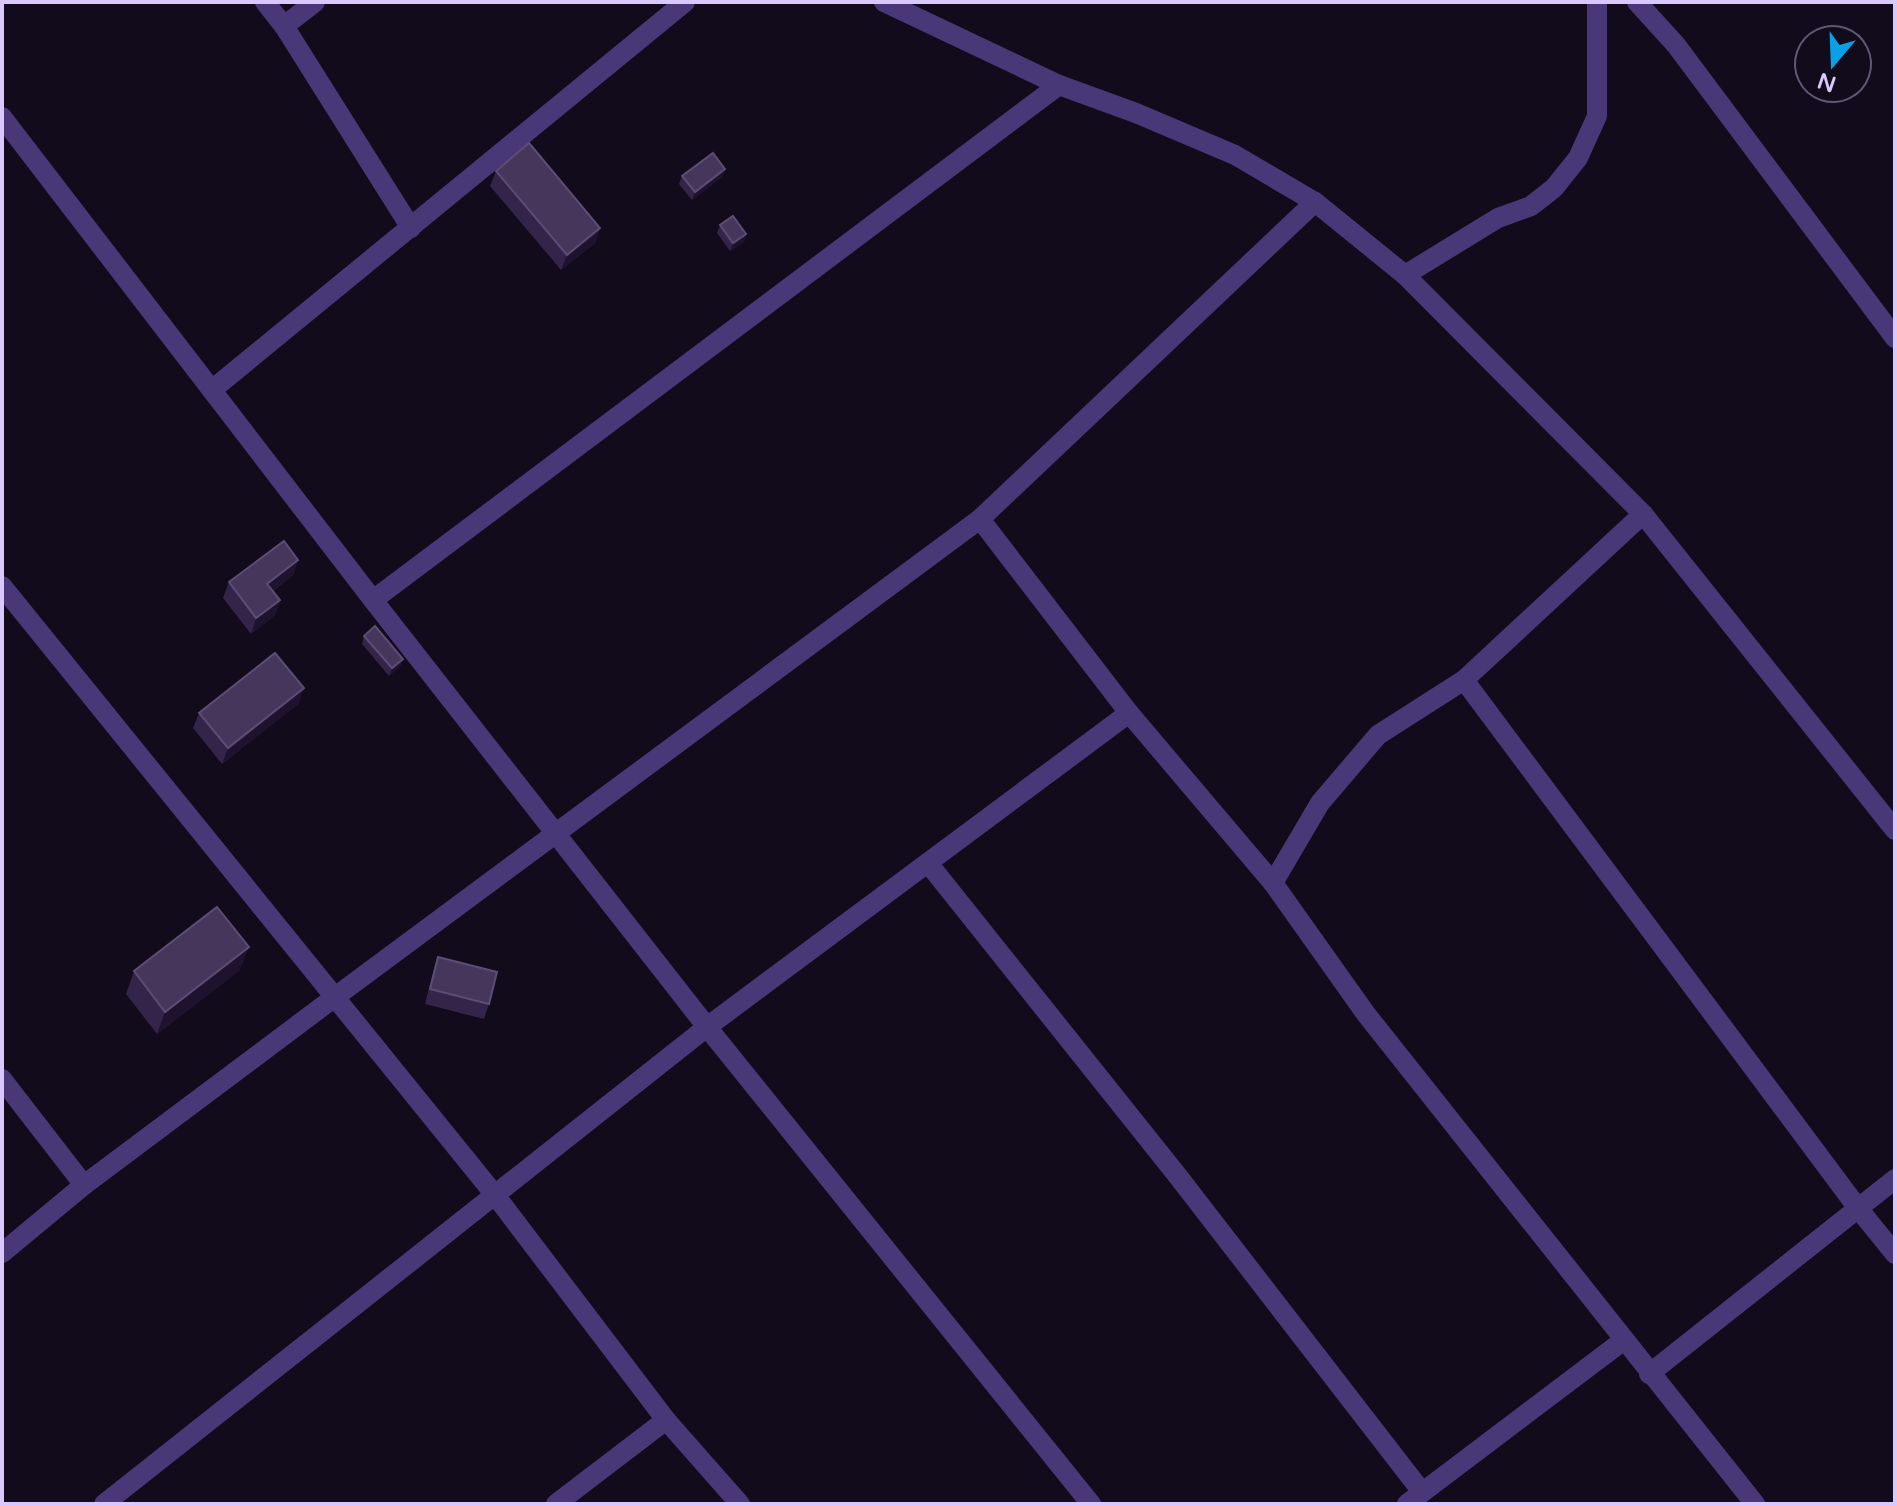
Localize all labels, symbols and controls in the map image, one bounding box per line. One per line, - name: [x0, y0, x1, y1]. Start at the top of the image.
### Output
- north arrow: [1793, 24, 1873, 104]
- text: N: [1814, 67, 1839, 97]

